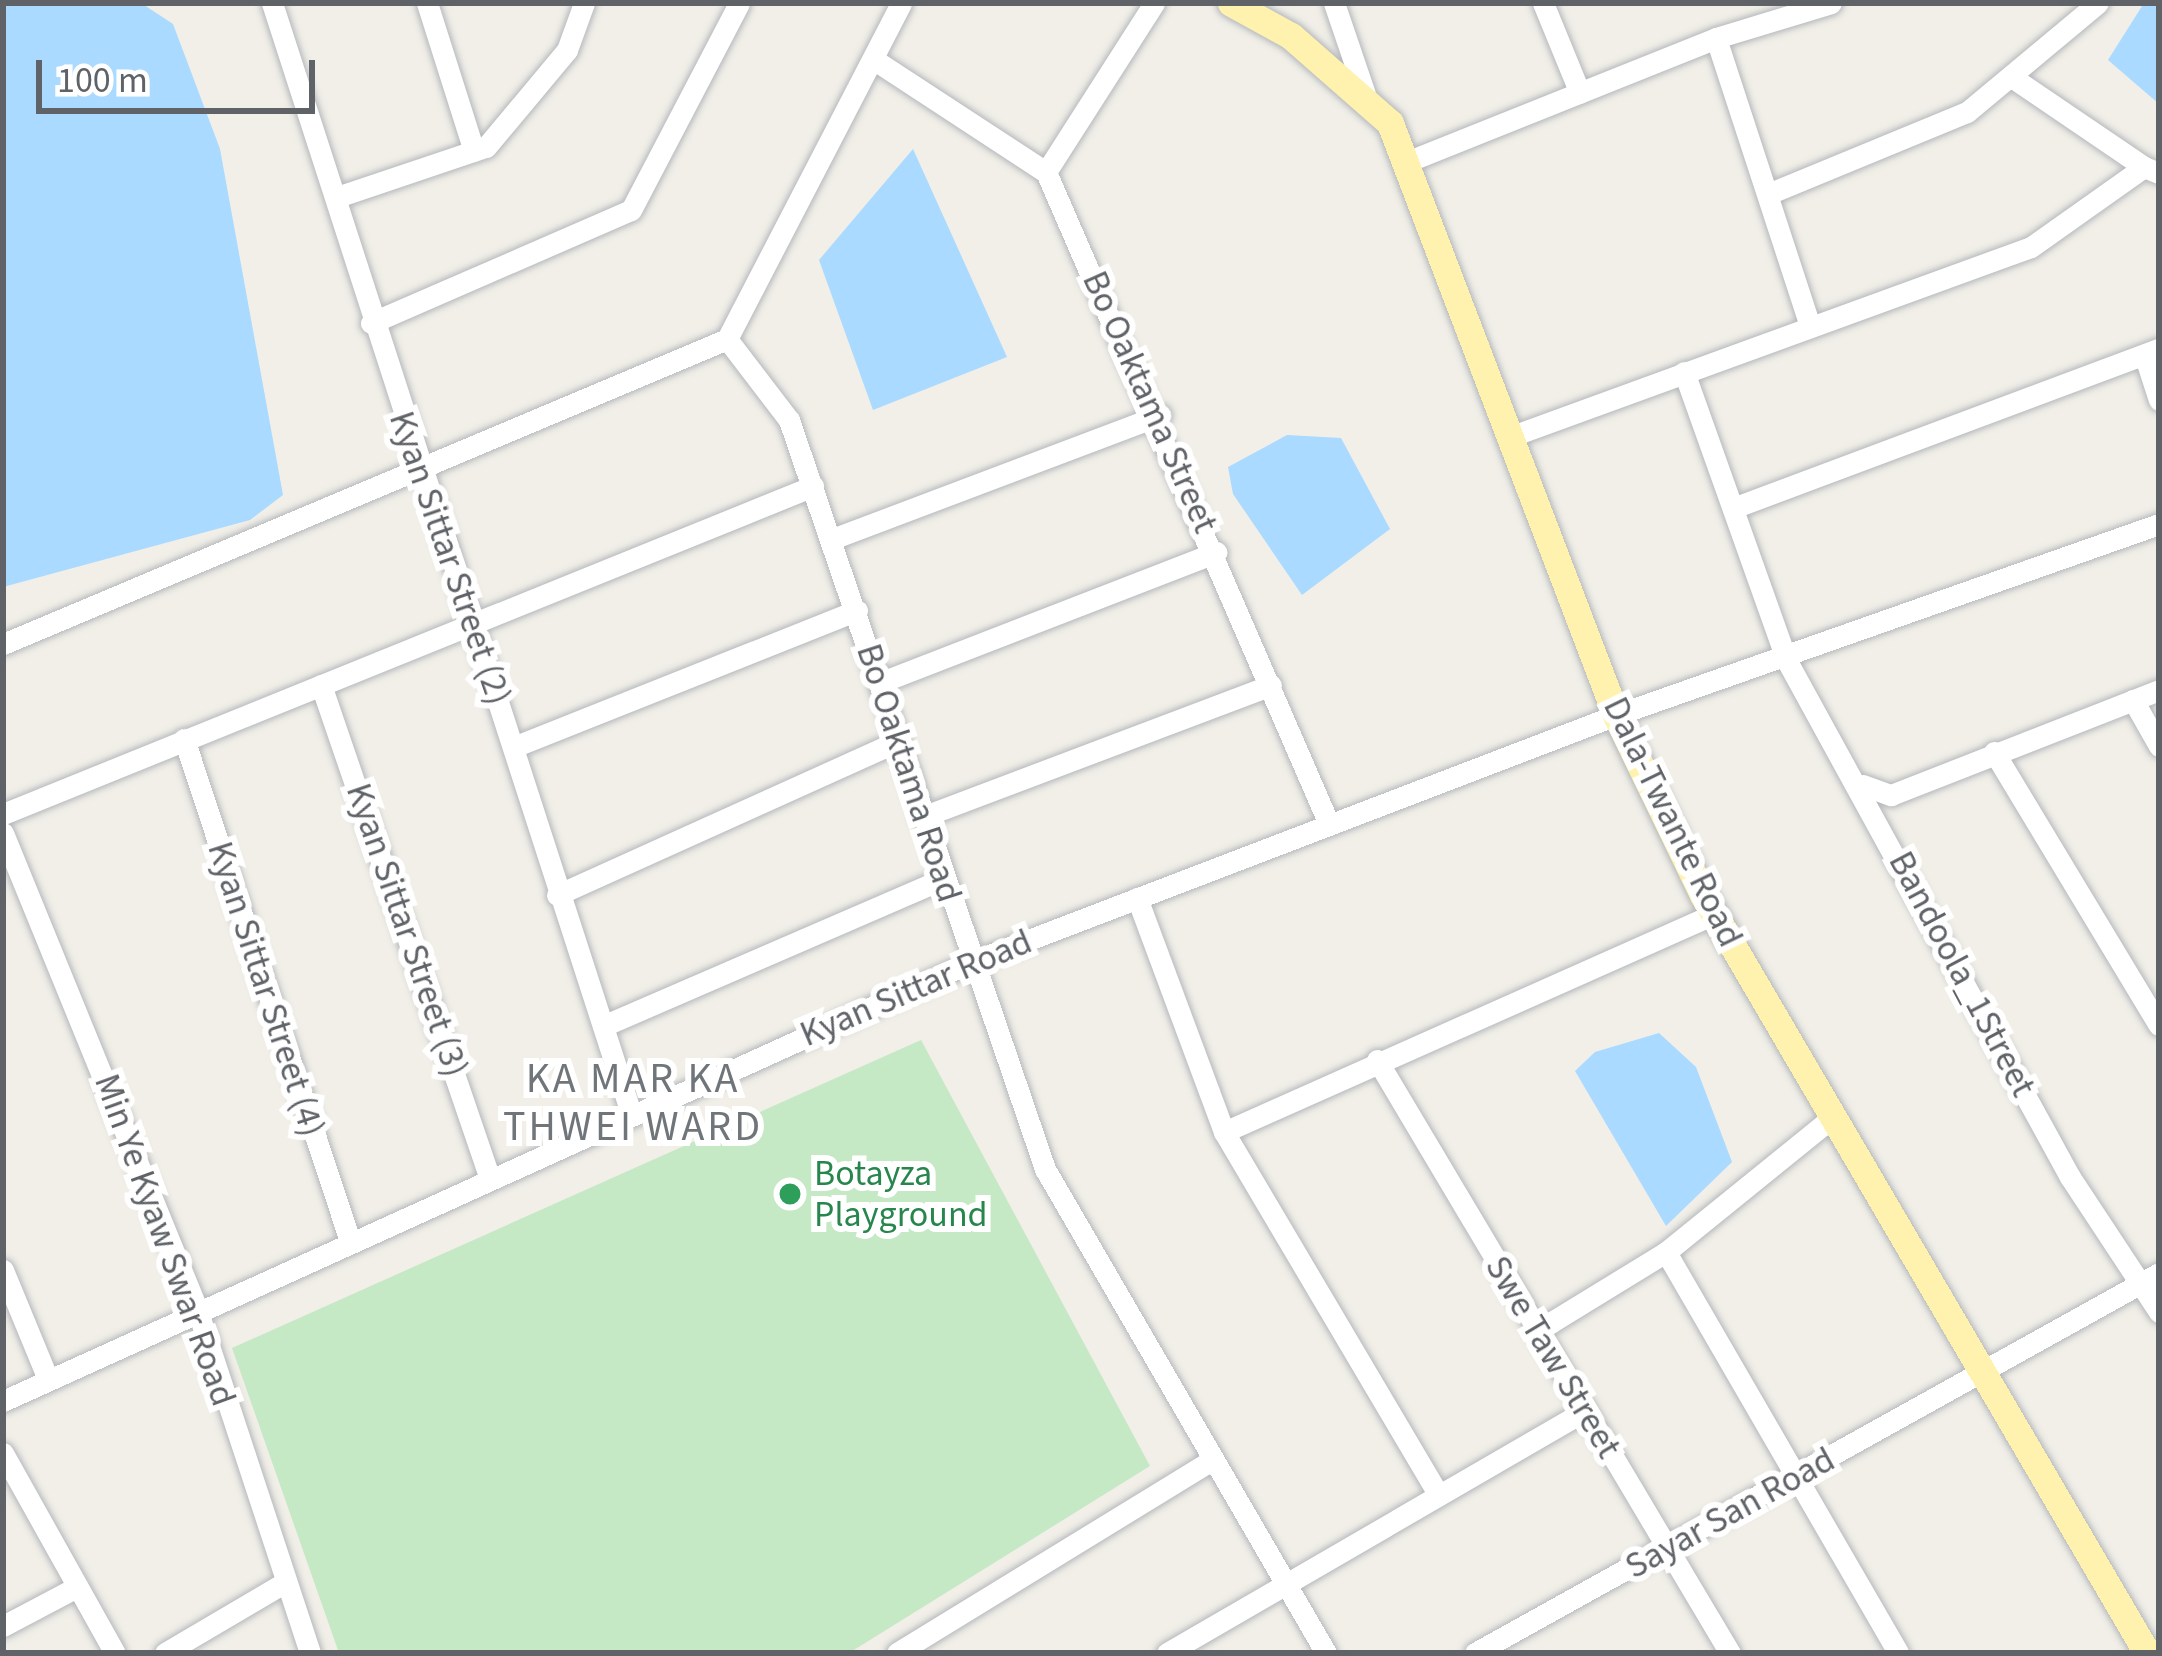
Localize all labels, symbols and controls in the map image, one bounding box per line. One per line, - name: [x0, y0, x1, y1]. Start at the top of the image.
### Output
- scale bar: [42, 36, 321, 110]
- text: 100 m: [57, 55, 148, 106]
- street label: Bo Oaktama Street: [1073, 264, 1227, 540]
- street label: Kyan Sittar Street (2): [380, 406, 520, 710]
- street label: Bo Oaktama Road: [847, 638, 971, 908]
- street label: Dala-Twante Road: [1594, 690, 1752, 954]
- street label: Kyan Sittar Street (3): [337, 778, 477, 1082]
- street label: Kyan Sittar Street (4): [198, 836, 334, 1142]
- street label: Bandoola_1Street: [1879, 844, 2045, 1104]
- street label: Kyan Sittar Road: [794, 920, 1038, 1056]
- district label: KA MAR KA THWEI WARD: [503, 1054, 763, 1152]
- street label: Min Ye Kyaw Swar Road: [85, 1068, 245, 1412]
- place label: Botayza Playground: [814, 1151, 988, 1236]
- marker: Botayza Playground: [777, 1181, 803, 1207]
- street label: Swe Taw Street: [1476, 1248, 1630, 1466]
- street label: Sayar San Road: [1618, 1438, 1842, 1588]

